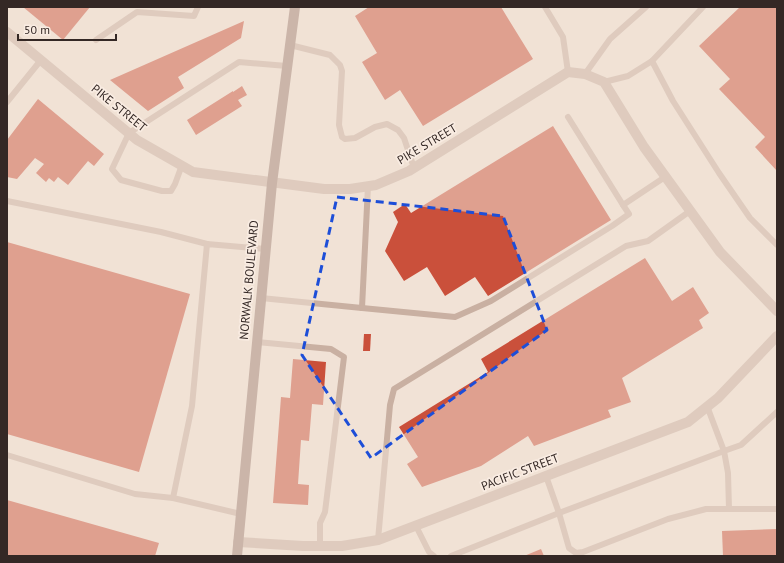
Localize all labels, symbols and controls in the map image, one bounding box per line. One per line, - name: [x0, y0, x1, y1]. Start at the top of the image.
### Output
- scale bar: [18, 16, 116, 42]
- text: 50 m: [24, 22, 50, 37]
- street label: PIKE STREET: [89, 81, 150, 135]
- street label: PIKE STREET: [394, 120, 460, 167]
- street label: NORWALK BOULEVARD: [236, 219, 261, 340]
- street label: PACIFIC STREET: [479, 450, 561, 493]

